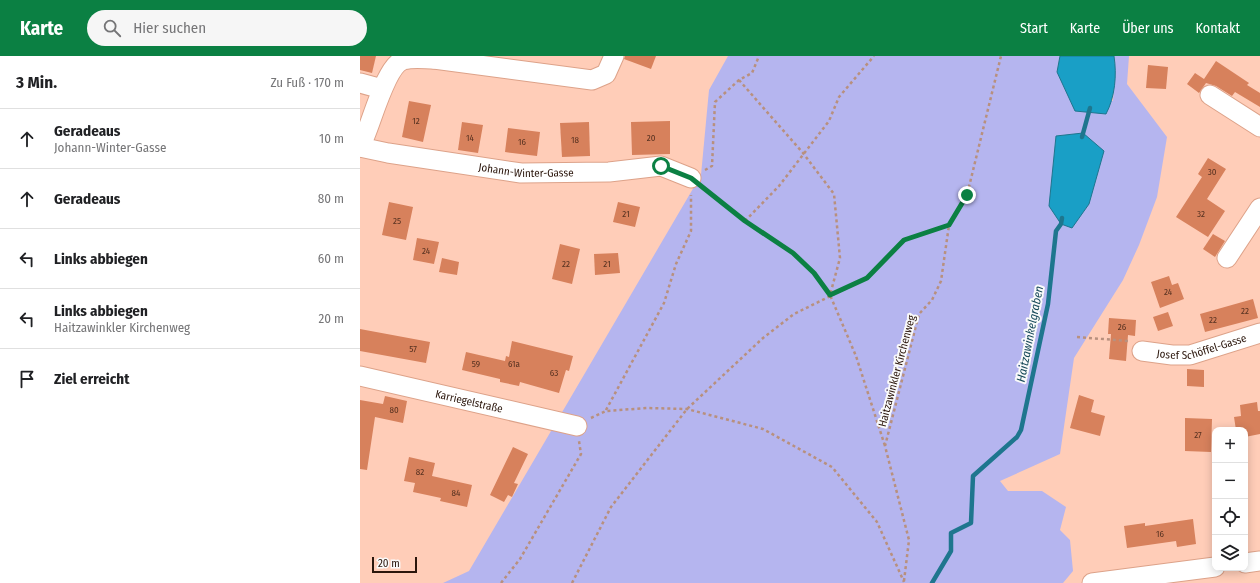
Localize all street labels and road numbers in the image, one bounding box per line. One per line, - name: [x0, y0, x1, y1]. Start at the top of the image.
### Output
- street label: Johann-Winter-Gasse: [478, 160, 574, 180]
- street label: Haitzawinkler Kirchenweg: [876, 313, 918, 428]
- street label: Josef Schöffel-Gasse: [1156, 331, 1248, 362]
- street label: Karriegelstraße: [434, 387, 504, 415]

